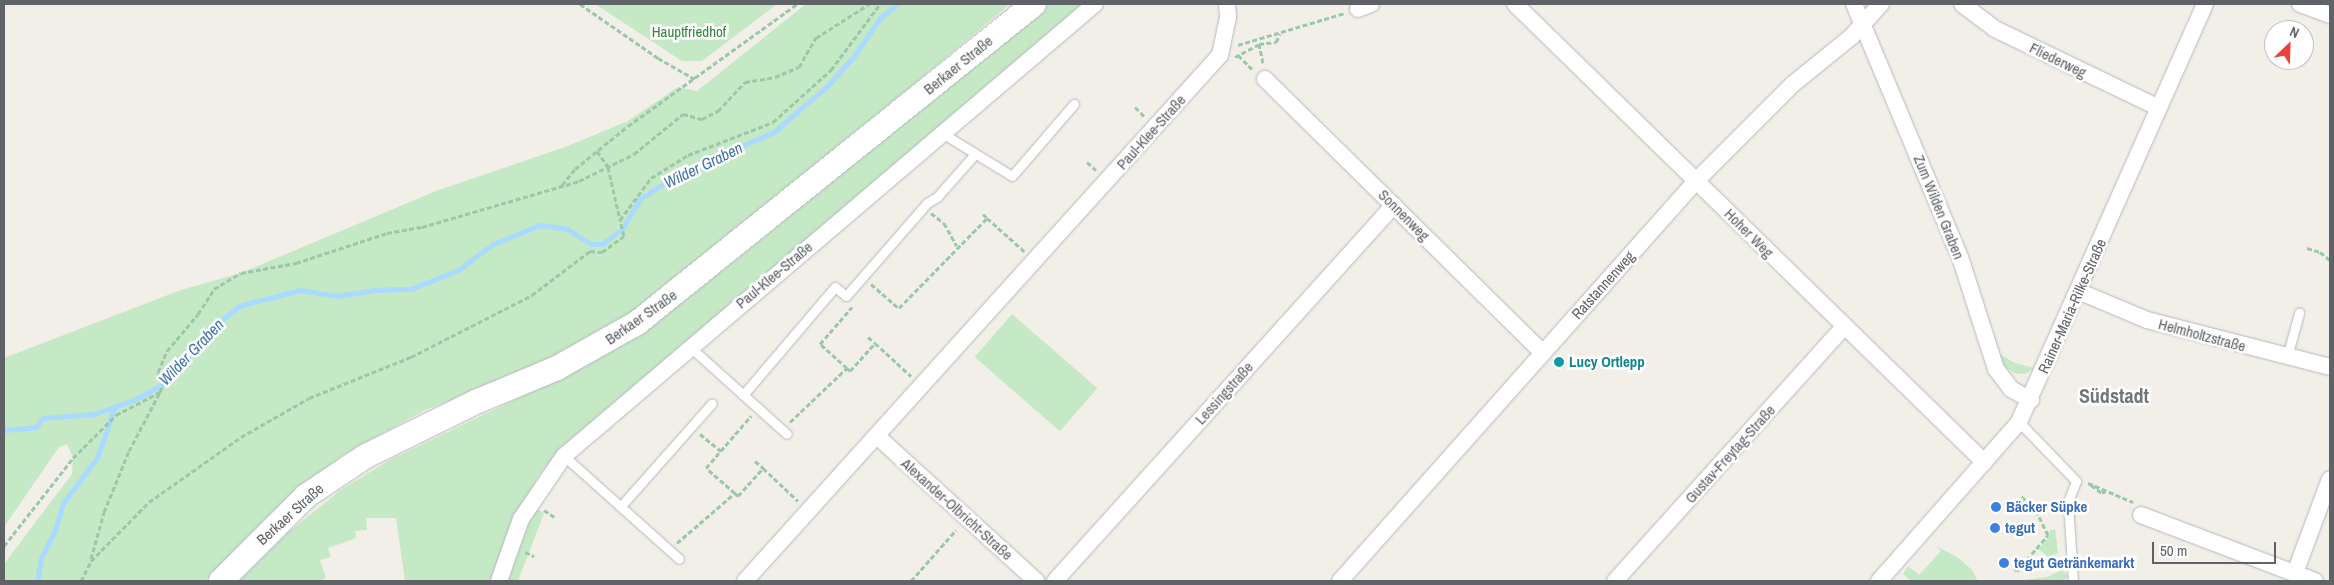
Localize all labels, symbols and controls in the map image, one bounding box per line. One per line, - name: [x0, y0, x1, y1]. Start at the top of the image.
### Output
- north arrow: [2264, 20, 2314, 70]
- text: N: [2287, 22, 2302, 42]
- park label: Hauptfriedhof: [652, 23, 726, 41]
- street label: Berkaer Straße: [920, 32, 996, 98]
- street label: Fliederweg: [2027, 39, 2089, 81]
- street label: Paul-Klee-Straße: [1113, 91, 1189, 173]
- water label: Wilder Graben: [661, 138, 745, 192]
- street label: Zum Wilden Graben: [1910, 152, 1968, 262]
- street label: Sonnenweg: [1375, 186, 1433, 244]
- street label: Hoher Weg: [1721, 205, 1777, 261]
- street label: Rainer-Maria-Rilke-Straße: [2034, 236, 2110, 376]
- street label: Paul-Klee-Straße: [732, 238, 816, 312]
- street label: Ratstannenweg: [1568, 247, 1638, 323]
- street label: Berkaer Straße: [602, 286, 680, 348]
- water label: Wilder Graben: [155, 315, 227, 389]
- street label: Helmholtzstraße: [2156, 315, 2248, 355]
- place label: Lucy Ortlepp: [1569, 353, 1645, 371]
- marker: Lucy Ortlepp: [1553, 356, 1565, 368]
- street label: Lessingstraße: [1191, 358, 1257, 428]
- district label: Südstadt: [2079, 383, 2149, 407]
- street label: Gustav-Freytag-Straße: [1681, 401, 1779, 507]
- street label: Alexander-Olbricht-Straße: [898, 454, 1016, 564]
- street label: Berkaer Straße: [253, 479, 327, 549]
- place label: Bäcker Süpke: [2006, 498, 2087, 516]
- marker: Bäcker Süpke: [1990, 501, 2002, 513]
- place label: tegut: [2005, 519, 2035, 537]
- marker: tegut: [1989, 522, 2001, 534]
- scale bar: [2154, 532, 2278, 564]
- text: 50 m: [2160, 540, 2187, 561]
- place label: tegut Getränkemarkt: [2014, 554, 2134, 572]
- marker: tegut Getränkemarkt: [1998, 557, 2010, 569]

